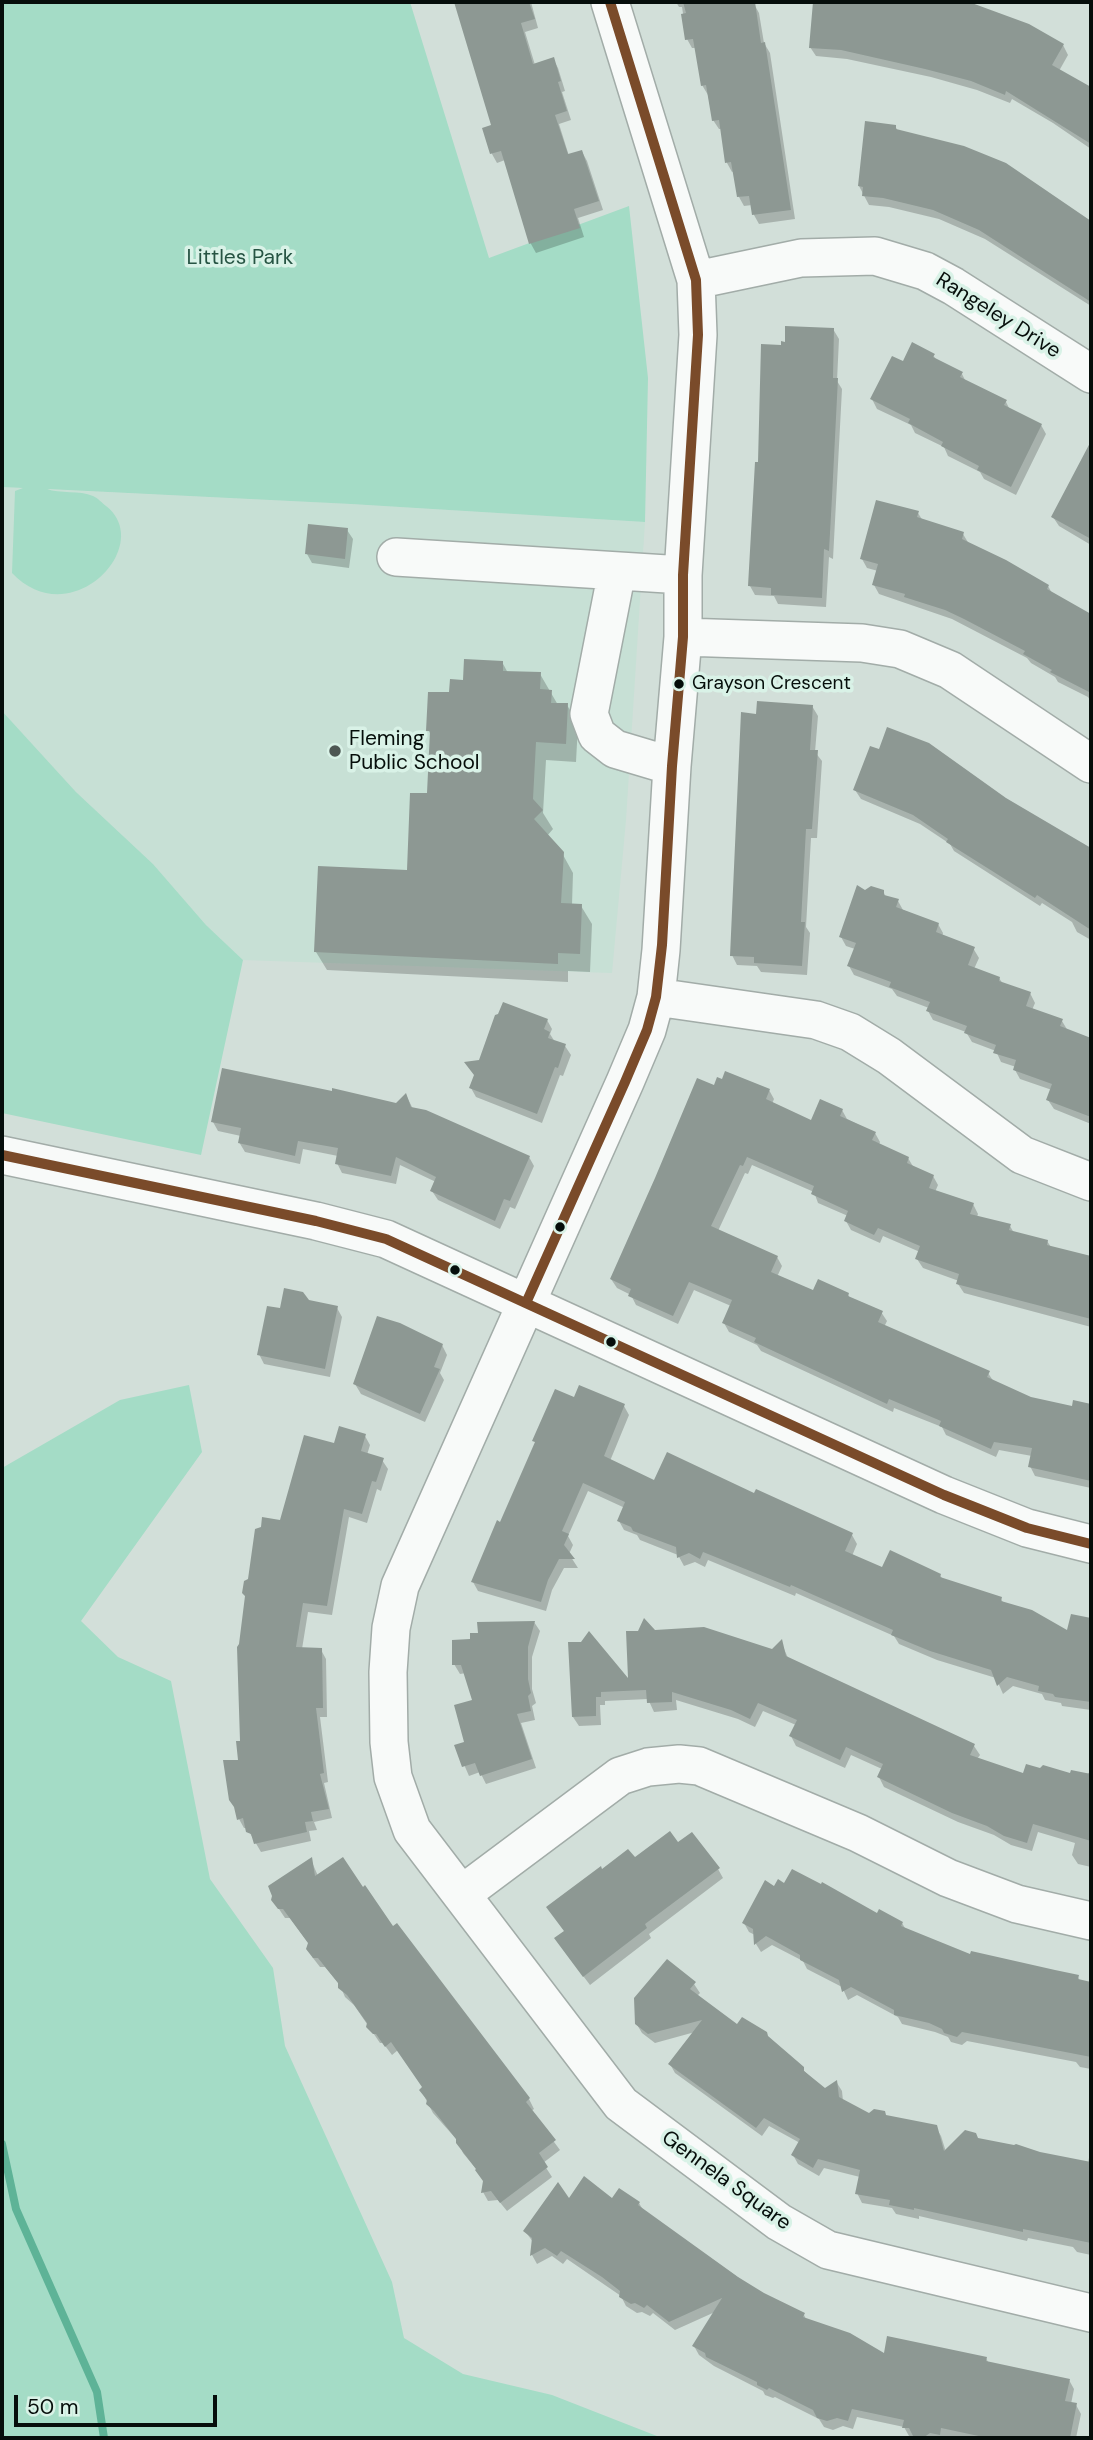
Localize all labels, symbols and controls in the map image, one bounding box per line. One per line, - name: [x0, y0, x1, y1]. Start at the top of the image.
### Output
- park label: Littles Park: [187, 245, 293, 271]
- street label: Rangeley Drive: [931, 268, 1065, 364]
- place label: Grayson Crescent: [692, 673, 851, 695]
- marker: Grayson Crescent: [672, 677, 686, 691]
- place label: Fleming Public School: [349, 726, 480, 776]
- marker: Fleming Public School: [327, 743, 343, 759]
- unlabelled marker: [553, 1220, 567, 1234]
- unlabelled marker: [448, 1263, 462, 1277]
- unlabelled marker: [604, 1335, 618, 1349]
- street label: Gennela Square: [656, 2126, 796, 2236]
- scale bar: [18, 2380, 220, 2424]
- text: 50 m: [27, 2393, 78, 2421]

